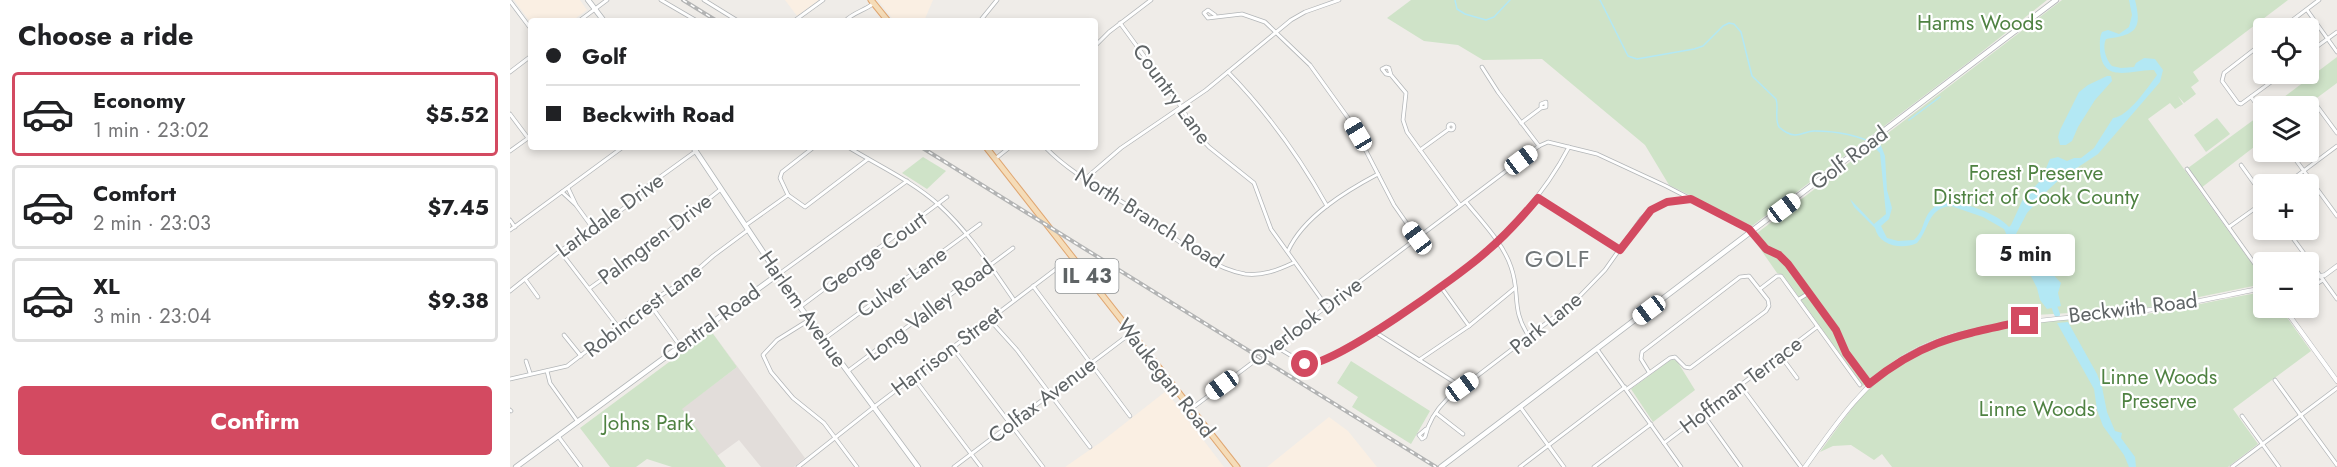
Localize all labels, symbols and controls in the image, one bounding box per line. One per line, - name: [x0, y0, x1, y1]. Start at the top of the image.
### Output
- park label: Harms Woods: [1917, 8, 2043, 38]
- text: Choose a ride: [18, 16, 193, 55]
- map controls: [2253, 18, 2319, 318]
- button: locate: [2253, 18, 2319, 84]
- street label: Country Lane: [1125, 38, 1219, 151]
- text: Golf: [582, 40, 626, 72]
- text: Economy: [93, 84, 185, 116]
- icon: car: [21, 87, 75, 141]
- button: layers: [2253, 96, 2319, 162]
- text: $5.52: [425, 98, 489, 130]
- text: Beckwith Road: [582, 98, 735, 130]
- car: [1341, 114, 1375, 154]
- text: 1 min · 23:02: [93, 116, 209, 145]
- street label: Golf Road: [1804, 119, 1894, 197]
- car: [1501, 142, 1541, 178]
- park label: Forest Preserve District of Cook County: [1933, 158, 2140, 212]
- street label: North Branch Road: [1069, 160, 1229, 276]
- street label: Larkdale Drive: [550, 166, 670, 264]
- button: +: [2253, 174, 2319, 240]
- text: Comfort: [93, 177, 176, 209]
- icon: car: [21, 180, 75, 234]
- street label: Palmgren Drive: [592, 186, 718, 292]
- car: [1764, 190, 1804, 226]
- text: $7.45: [428, 191, 489, 223]
- street label: George Court: [815, 205, 933, 301]
- text: 2 min · 23:03: [93, 209, 211, 238]
- car: [1399, 218, 1435, 258]
- callout: 5 min: [1976, 234, 2074, 276]
- street label: Culver Lane: [851, 239, 953, 325]
- text: 5 min: [1999, 240, 2052, 269]
- district label: GOLF: [1525, 241, 1591, 276]
- street label: Harlem Avenue: [752, 245, 854, 373]
- street label: Long Valley Road: [860, 252, 1000, 368]
- button: −: [2253, 252, 2319, 318]
- street label: Robincrest Lane: [578, 256, 708, 364]
- road number: IL 43: [1056, 259, 1118, 293]
- text: XL: [93, 270, 120, 302]
- street label: Overlook Drive: [1244, 270, 1369, 374]
- icon: car: [21, 273, 75, 327]
- street label: Central Road: [656, 277, 766, 369]
- text: $9.38: [428, 284, 489, 316]
- street label: Park Lane: [1503, 284, 1589, 361]
- street label: Beckwith Road: [2067, 285, 2199, 331]
- car: [1629, 292, 1669, 328]
- street label: Harrison Street: [885, 299, 1009, 403]
- text: 3 min · 23:04: [93, 302, 211, 331]
- route end: [2011, 307, 2038, 334]
- street label: Waukegan Road: [1110, 312, 1222, 444]
- street label: Hoffman Terrace: [1674, 329, 1809, 441]
- street label: Colfax Avenue: [982, 350, 1102, 450]
- route start: [1291, 350, 1318, 377]
- park label: Linne Woods Preserve: [2101, 362, 2217, 416]
- car: [1202, 367, 1242, 403]
- car: [1442, 369, 1482, 405]
- button: Confirm: [18, 386, 492, 455]
- park label: Linne Woods: [1979, 394, 2095, 424]
- park label: Johns Park: [600, 408, 694, 438]

